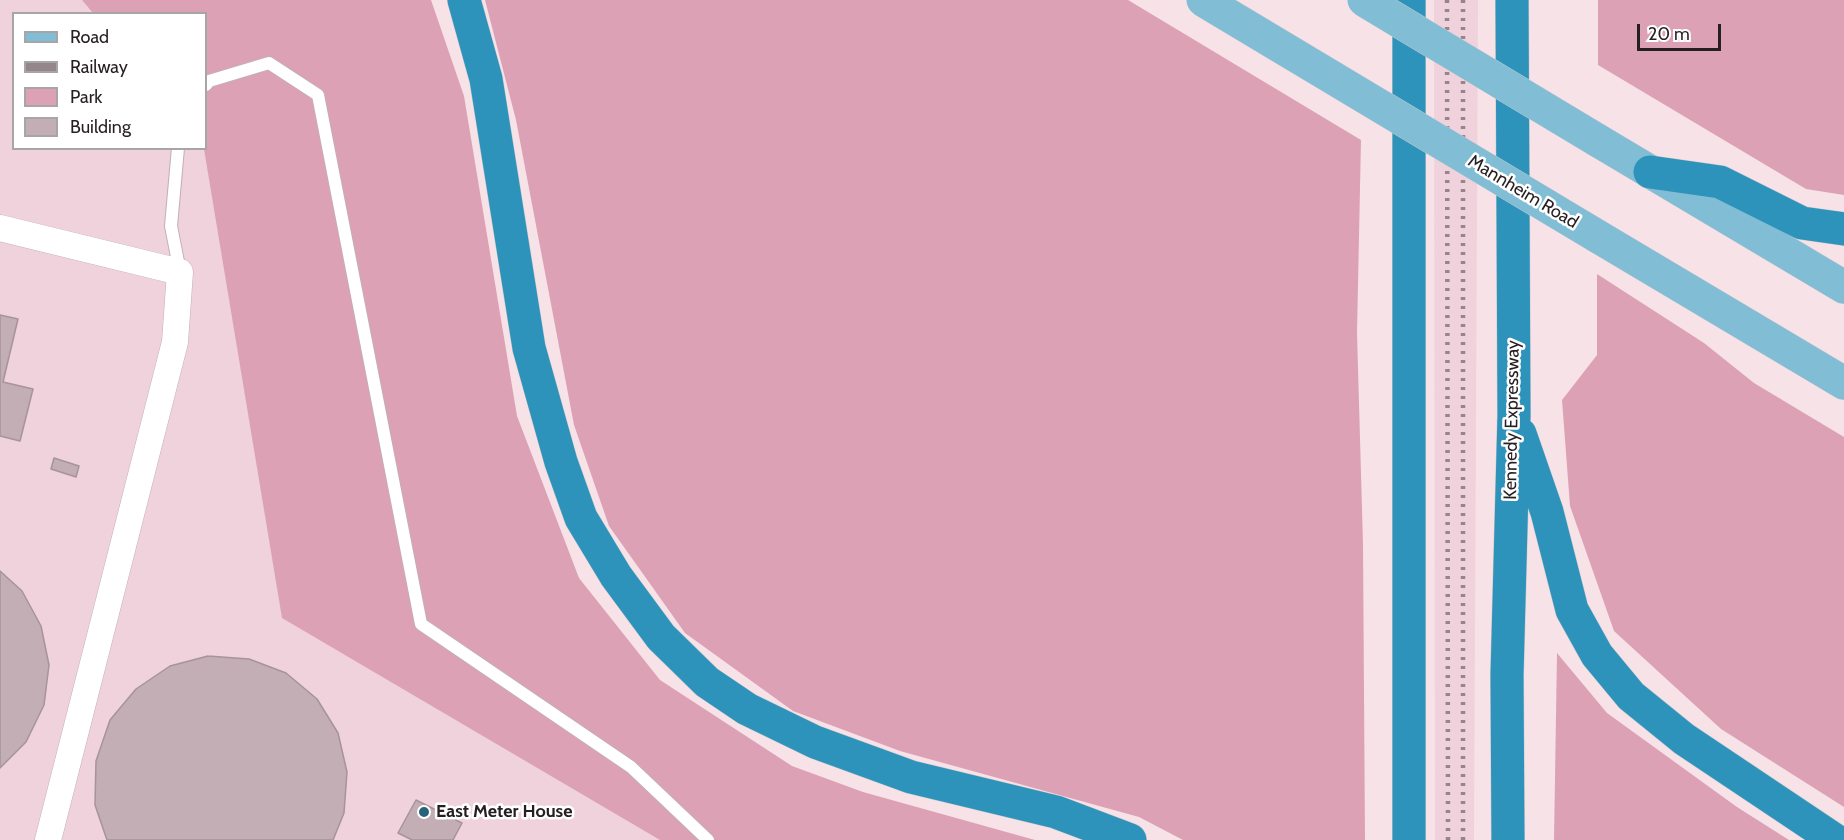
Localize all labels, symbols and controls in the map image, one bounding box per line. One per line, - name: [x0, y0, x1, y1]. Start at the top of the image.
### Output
- legend: [12, 12, 207, 150]
- scale bar: [1640, 12, 1724, 50]
- text: 20 m: [1648, 23, 1690, 45]
- text: Road: [70, 26, 109, 48]
- text: Railway: [70, 56, 128, 78]
- text: Park: [70, 86, 102, 108]
- text: Building: [70, 116, 131, 138]
- street label: Mannheim Road: [1464, 151, 1582, 233]
- street label: Kennedy Expressway: [1500, 340, 1524, 500]
- place label: East Meter House: [436, 801, 572, 823]
- marker: East Meter House: [417, 805, 431, 819]

